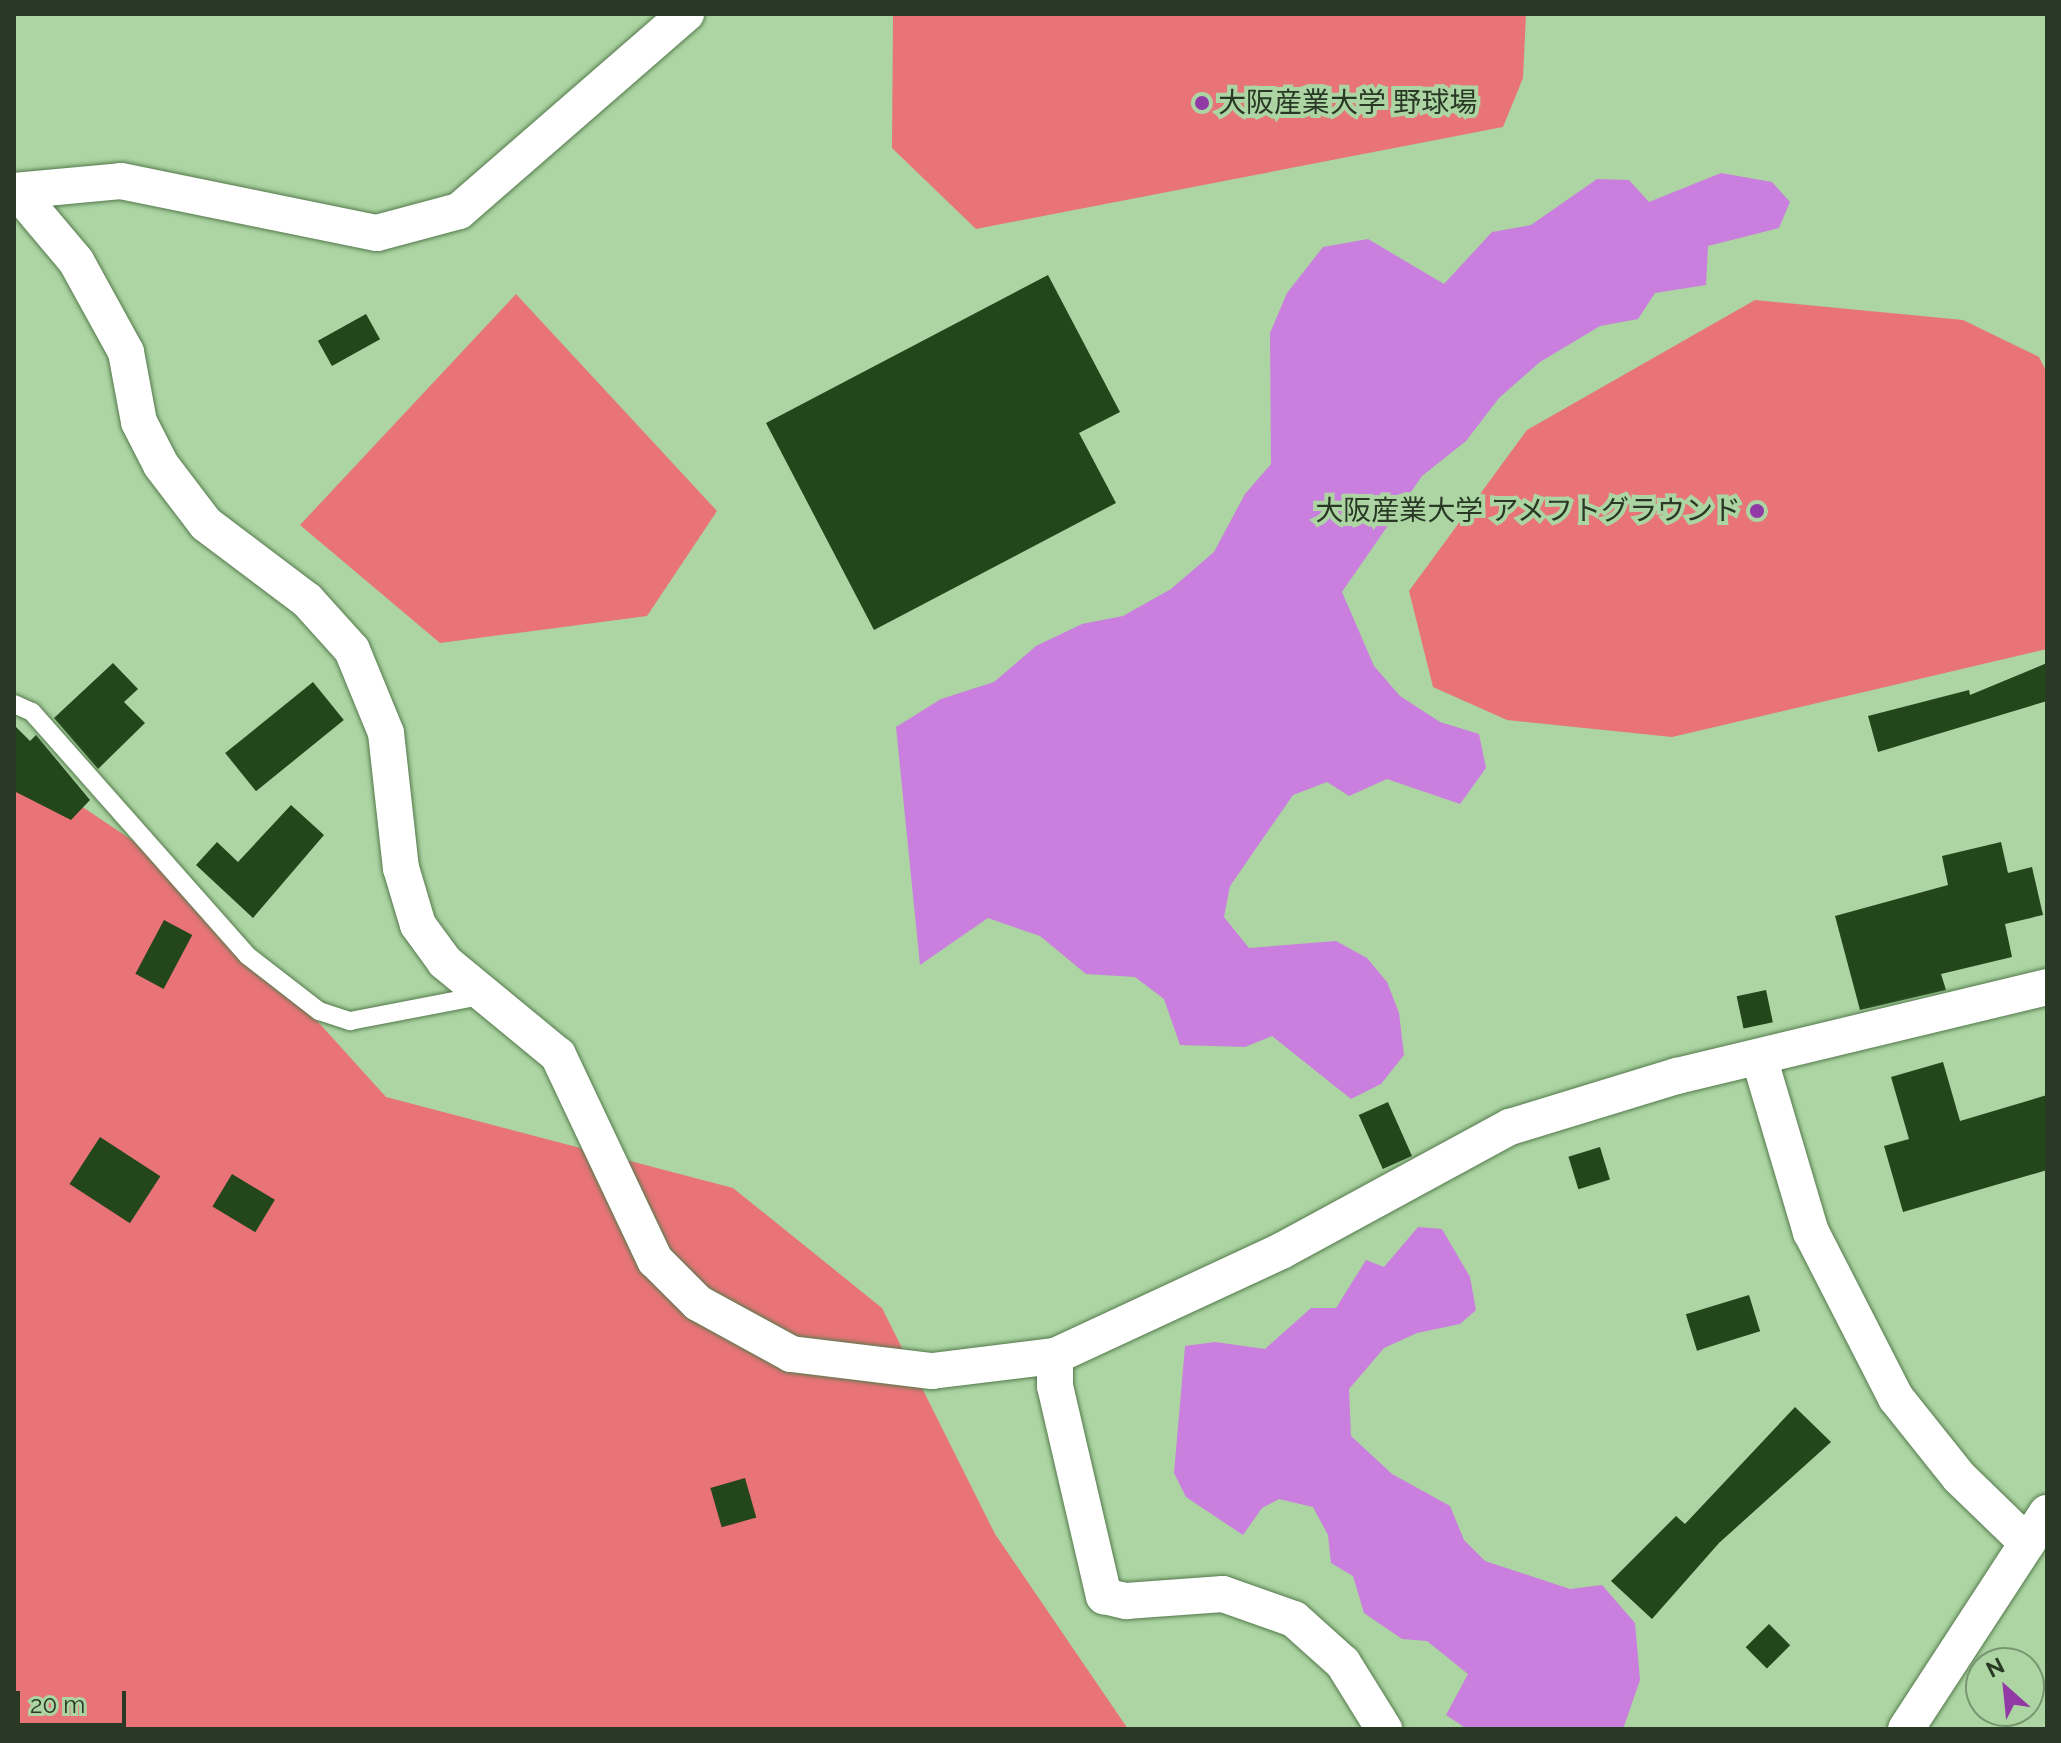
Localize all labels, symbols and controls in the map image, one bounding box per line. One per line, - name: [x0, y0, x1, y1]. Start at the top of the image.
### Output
- place label: 大阪産業大学 野球場: [1218, 86, 1477, 120]
- marker: 大阪産業大学 野球場: [1193, 94, 1211, 112]
- place label: 大阪産業大学 アメフトグラウンド: [1314, 494, 1741, 528]
- marker: 大阪産業大学 アメフトグラウンド: [1748, 502, 1766, 520]
- north arrow: [1965, 1647, 2045, 1727]
- text: N: [1982, 1652, 2008, 1683]
- scale bar: [20, 1675, 130, 1725]
- text: 20 m: [30, 1690, 85, 1719]

